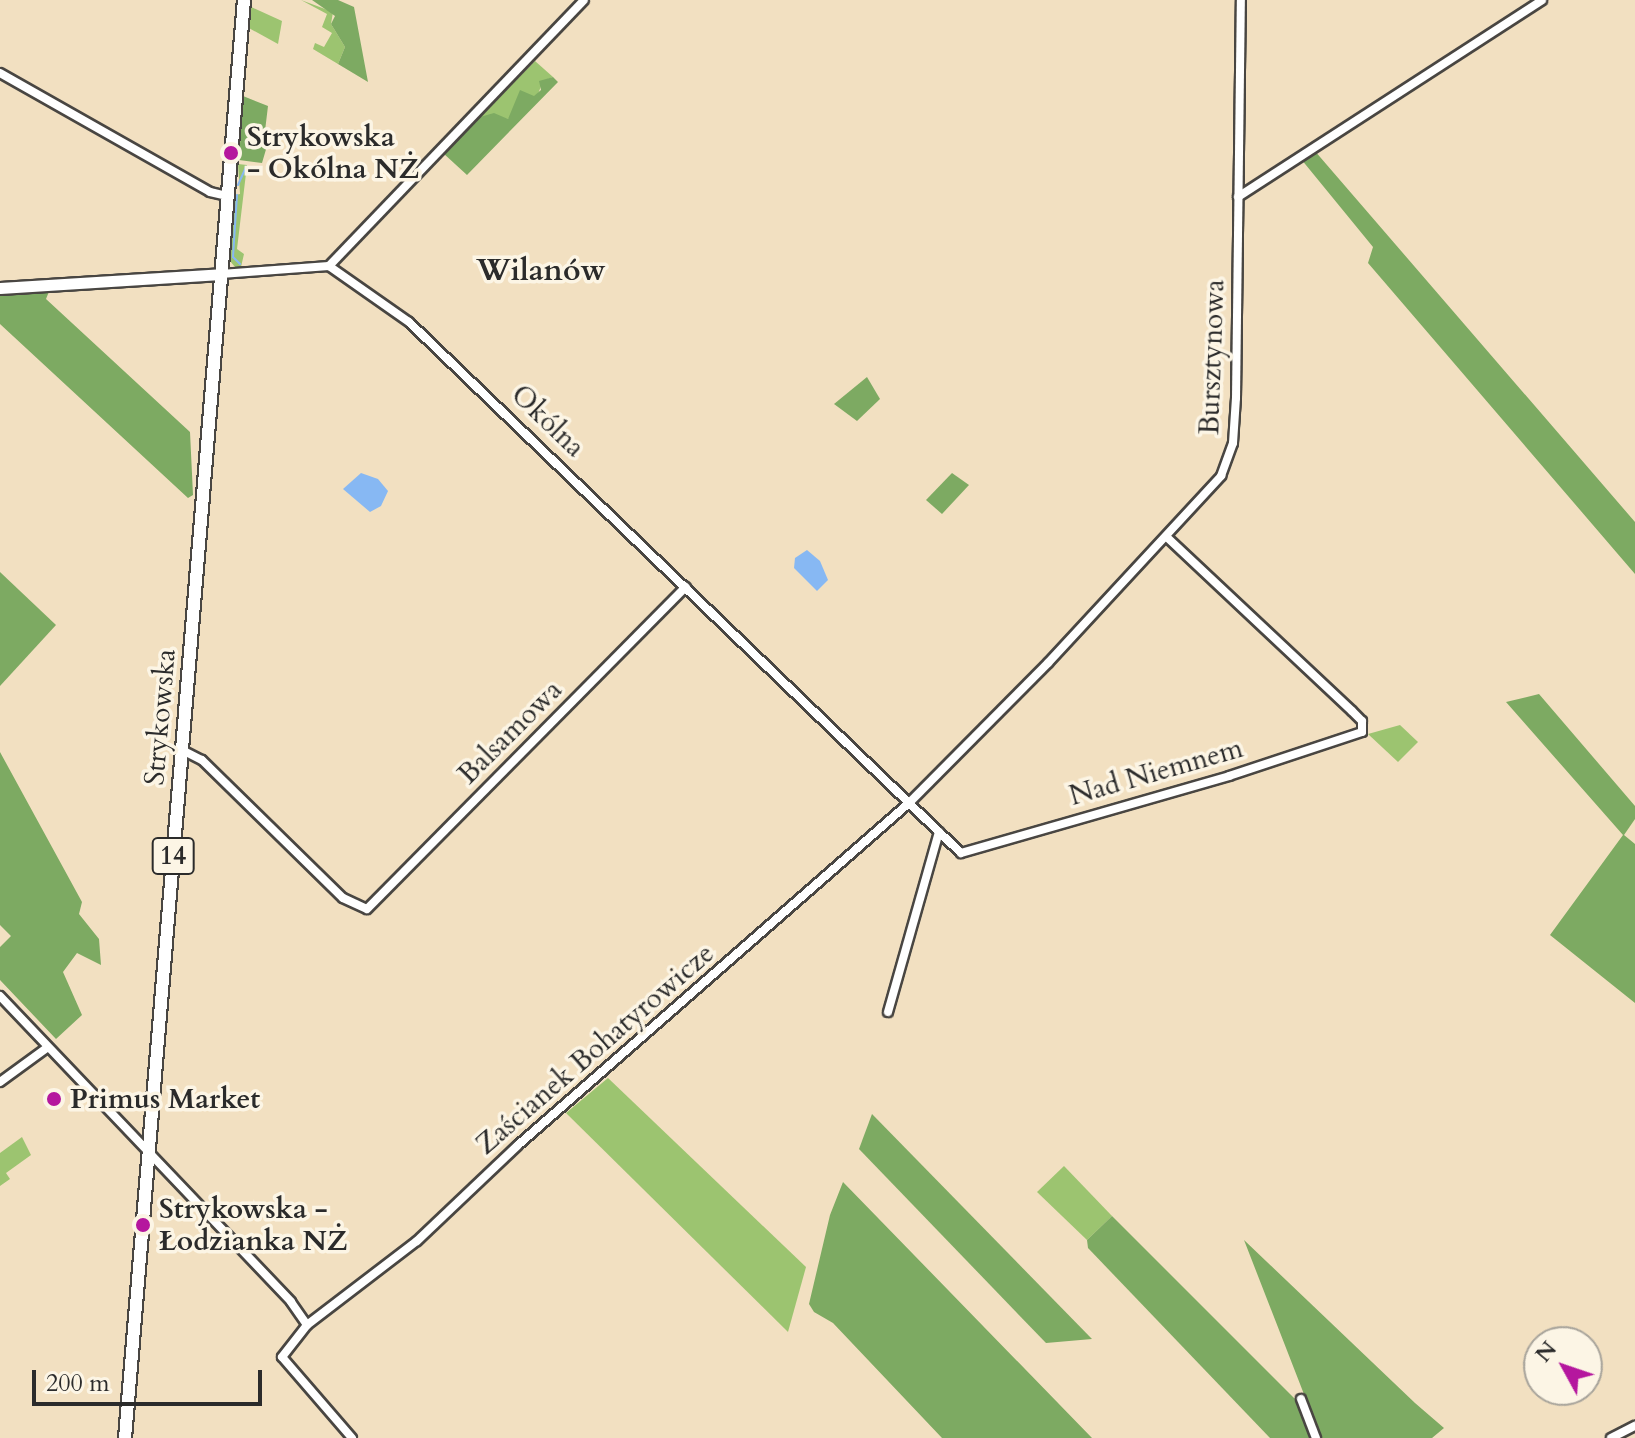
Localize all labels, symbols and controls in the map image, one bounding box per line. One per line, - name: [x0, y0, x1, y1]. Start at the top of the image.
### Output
- place label: Strykowska - Okólna NŻ: [247, 120, 419, 186]
- marker: Strykowska - Okólna NŻ: [222, 144, 240, 162]
- district label: Wilanów: [476, 253, 606, 289]
- street label: Bursztynowa: [1192, 279, 1232, 435]
- street label: Okólna: [504, 378, 592, 464]
- street label: Strykowska: [137, 647, 183, 787]
- street label: Balsamowa: [451, 673, 569, 791]
- street label: Nad Niemnem: [1065, 731, 1247, 813]
- road number: 14: [151, 834, 195, 878]
- street label: Zaścianek Bohatyrowicze: [469, 937, 721, 1161]
- place label: Primus Market: [70, 1082, 260, 1116]
- marker: Primus Market: [45, 1090, 63, 1108]
- place label: Strykowska - Łodzianka NŻ: [159, 1192, 348, 1258]
- marker: Strykowska - Łodzianka NŻ: [134, 1216, 152, 1234]
- north arrow: [1523, 1326, 1603, 1406]
- text: N: [1529, 1335, 1564, 1369]
- scale bar: [36, 1354, 266, 1404]
- text: 200 m: [46, 1367, 110, 1400]

